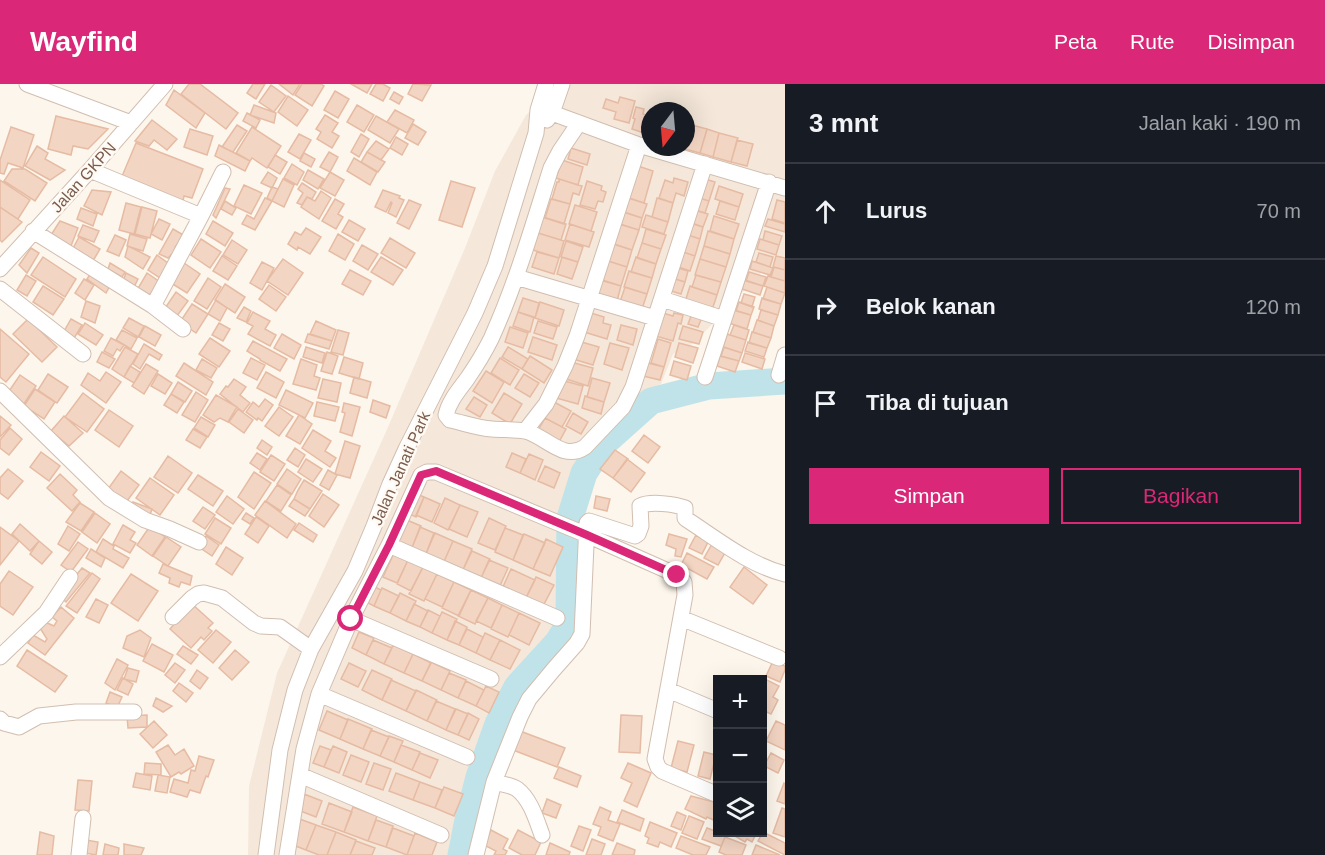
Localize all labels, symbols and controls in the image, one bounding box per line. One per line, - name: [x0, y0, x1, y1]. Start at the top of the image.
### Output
- text: Wayfind: [30, 26, 138, 57]
- text: Peta: [1054, 30, 1097, 53]
- text: Rute: [1130, 30, 1174, 53]
- text: Disimpan: [1207, 30, 1295, 53]
- north arrow: [641, 102, 695, 156]
- text: 3 mnt: [809, 108, 878, 138]
- text: Jalan kaki · 190 m: [1139, 112, 1301, 134]
- street label: Jalan GKPN: [48, 139, 119, 216]
- icon: ahead: [809, 195, 842, 228]
- text: Lurus: [866, 198, 927, 223]
- text: 70 m: [1257, 200, 1301, 222]
- icon: right: [809, 291, 842, 324]
- text: Belok kanan: [866, 294, 996, 319]
- text: 120 m: [1245, 296, 1301, 318]
- icon: arrive: [809, 387, 842, 420]
- text: Tiba di tujuan: [866, 390, 1009, 415]
- street label: Jalan Janati Park: [368, 408, 434, 528]
- button: Simpan: [809, 468, 1049, 524]
- button: Bagikan: [1061, 468, 1301, 524]
- route end: [663, 561, 689, 587]
- route start: [337, 605, 363, 631]
- map controls: [713, 675, 767, 837]
- button: +: [713, 675, 767, 729]
- button: −: [713, 729, 767, 783]
- button: layers: [713, 783, 767, 837]

